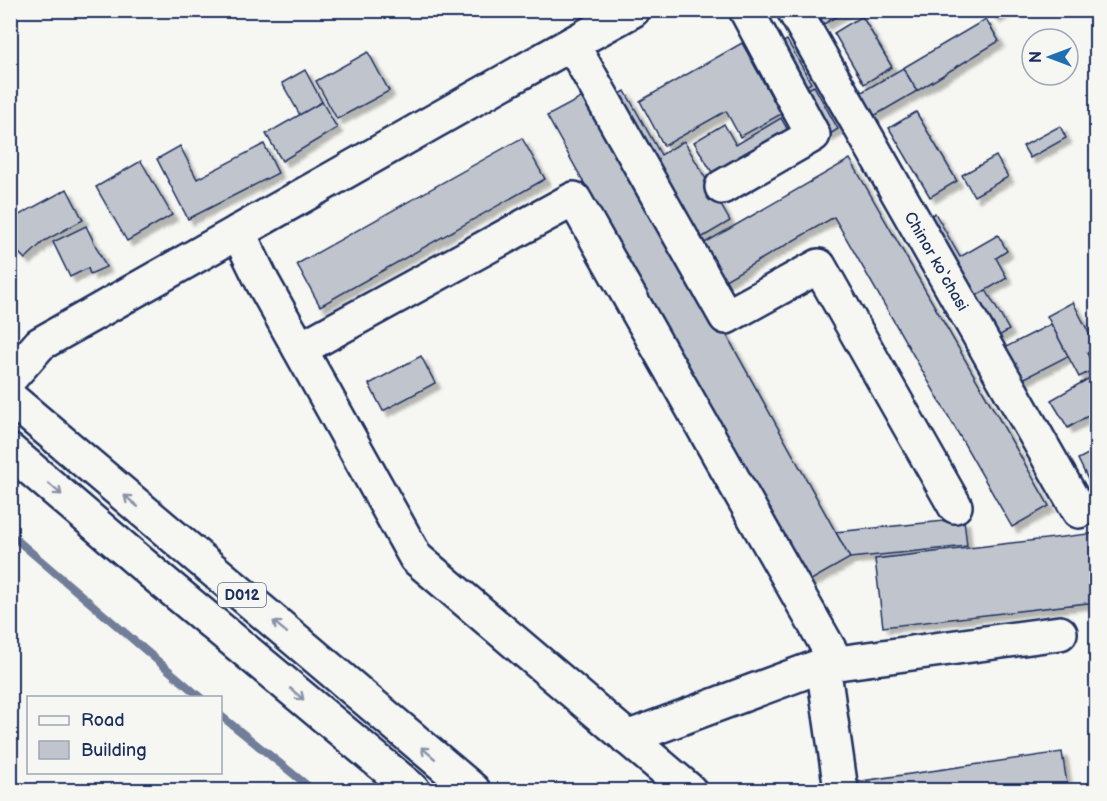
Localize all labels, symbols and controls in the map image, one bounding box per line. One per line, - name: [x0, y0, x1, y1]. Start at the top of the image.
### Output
- north arrow: [1020, 27, 1080, 87]
- text: N: [1027, 51, 1046, 63]
- street label: Chinor ko‘chasi: [900, 209, 972, 315]
- one-way arrow: [47, 483, 63, 496]
- one-way arrow: [123, 494, 139, 507]
- road number: D012: [218, 583, 266, 607]
- one-way arrow: [272, 620, 288, 633]
- one-way arrow: [289, 687, 304, 701]
- legend: [27, 696, 222, 774]
- text: Road: [81, 710, 125, 731]
- text: Building: [81, 740, 147, 761]
- one-way arrow: [420, 746, 436, 759]

